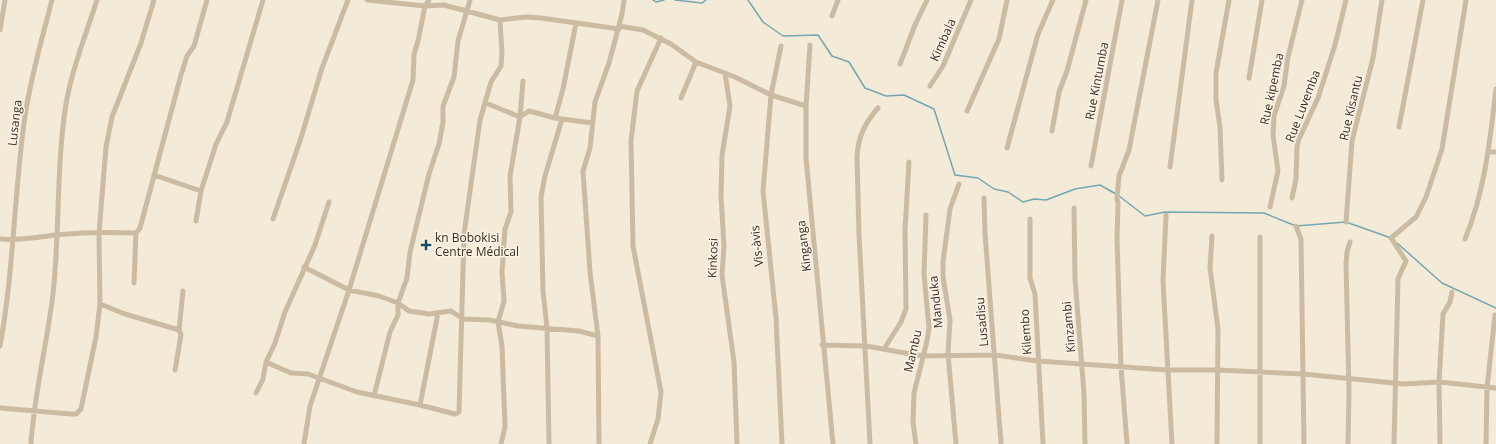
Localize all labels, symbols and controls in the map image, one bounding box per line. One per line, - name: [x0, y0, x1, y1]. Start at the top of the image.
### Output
- street label: Kimbala: [926, 16, 960, 64]
- street label: Rue Kintumba: [1081, 40, 1112, 121]
- street label: Rue kipemba: [1256, 51, 1287, 126]
- street label: Rue Luvemba: [1281, 67, 1324, 144]
- street label: Rue Kisantu: [1335, 74, 1366, 142]
- street label: Lusanga: [3, 99, 26, 147]
- street label: Kinganga: [792, 219, 815, 273]
- street label: Vis-àvis: [746, 224, 767, 267]
- place label: kn Bobokisi Centre Médical: [435, 229, 519, 260]
- street label: Kinkosi: [703, 238, 722, 278]
- marker: kn Bobokisi Centre Médical: [420, 239, 432, 251]
- street label: Manduka: [924, 275, 947, 329]
- street label: Lusadisu: [971, 297, 992, 347]
- street label: Kinzambi: [1058, 301, 1079, 353]
- street label: Kilembo: [1015, 309, 1036, 355]
- street label: Mambu: [899, 328, 926, 374]

